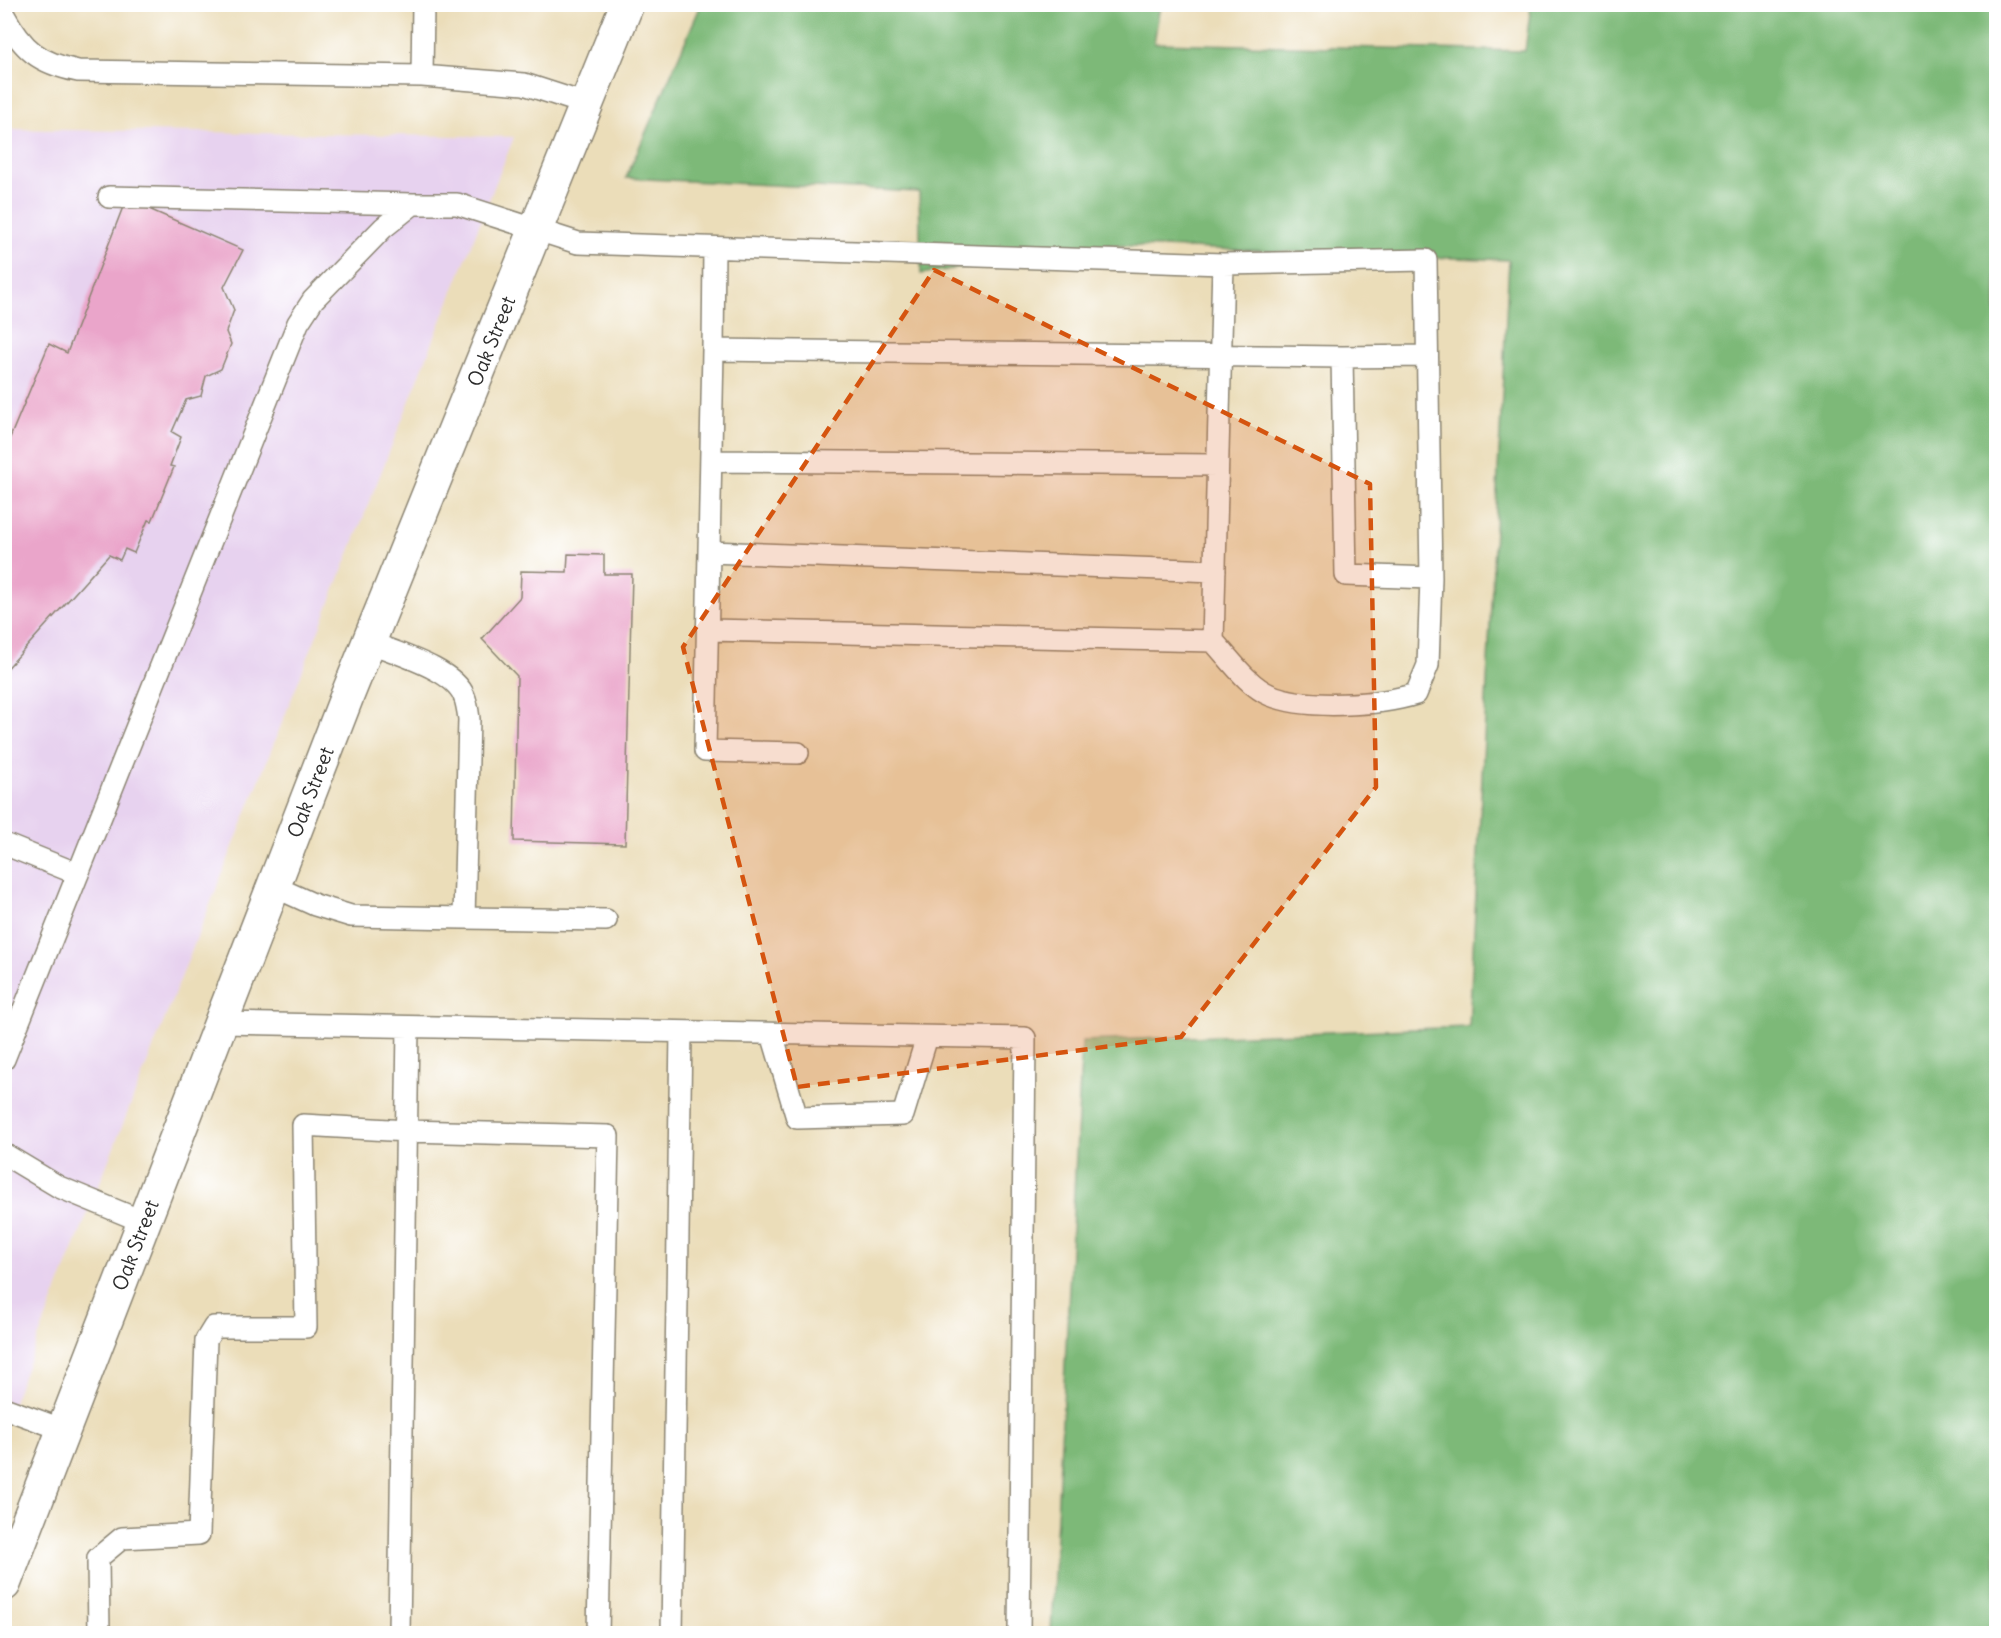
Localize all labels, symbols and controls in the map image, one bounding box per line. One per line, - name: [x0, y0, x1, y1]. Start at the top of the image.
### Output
- street label: Oak Street: [462, 292, 521, 390]
- street label: Oak Street: [281, 743, 339, 841]
- street label: Oak Street: [106, 1196, 164, 1294]

